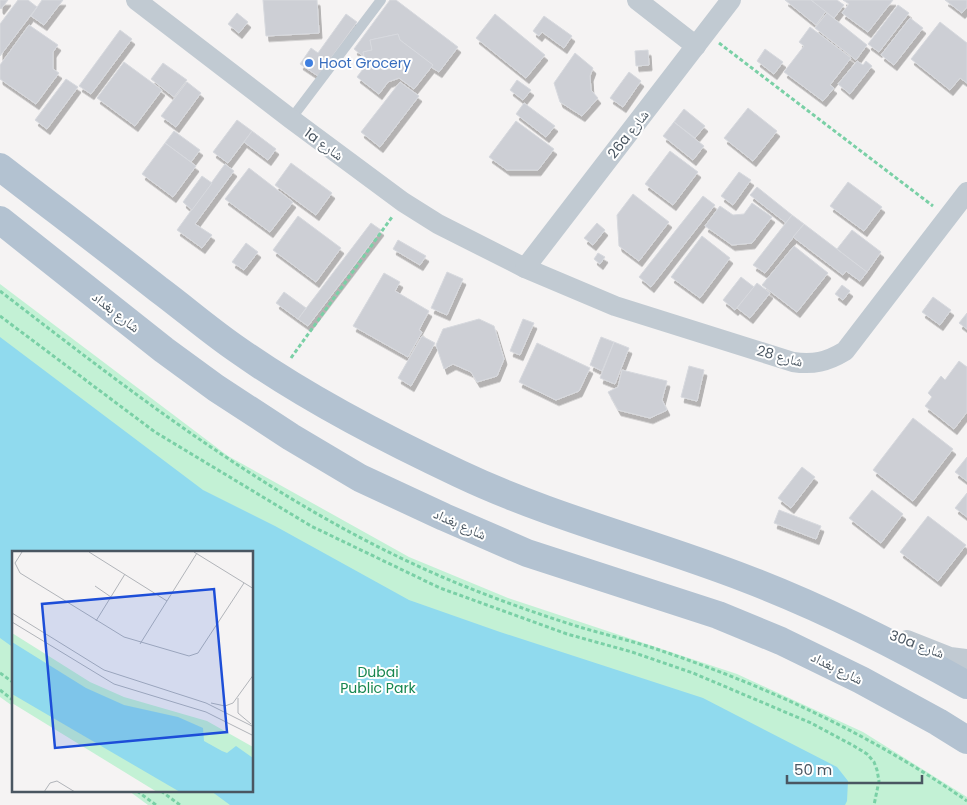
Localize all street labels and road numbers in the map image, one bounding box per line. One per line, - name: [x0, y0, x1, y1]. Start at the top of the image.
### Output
- street label: 26a شارع: [603, 105, 653, 163]
- street label: 1a شارع: [300, 123, 348, 165]
- street label: شارع بغداد: [88, 287, 144, 337]
- street label: شارع 28: [755, 340, 805, 372]
- street label: شارع بغداد: [430, 504, 490, 544]
- street label: 30a شارع: [887, 625, 947, 663]
- street label: شارع بغداد: [808, 647, 866, 689]

